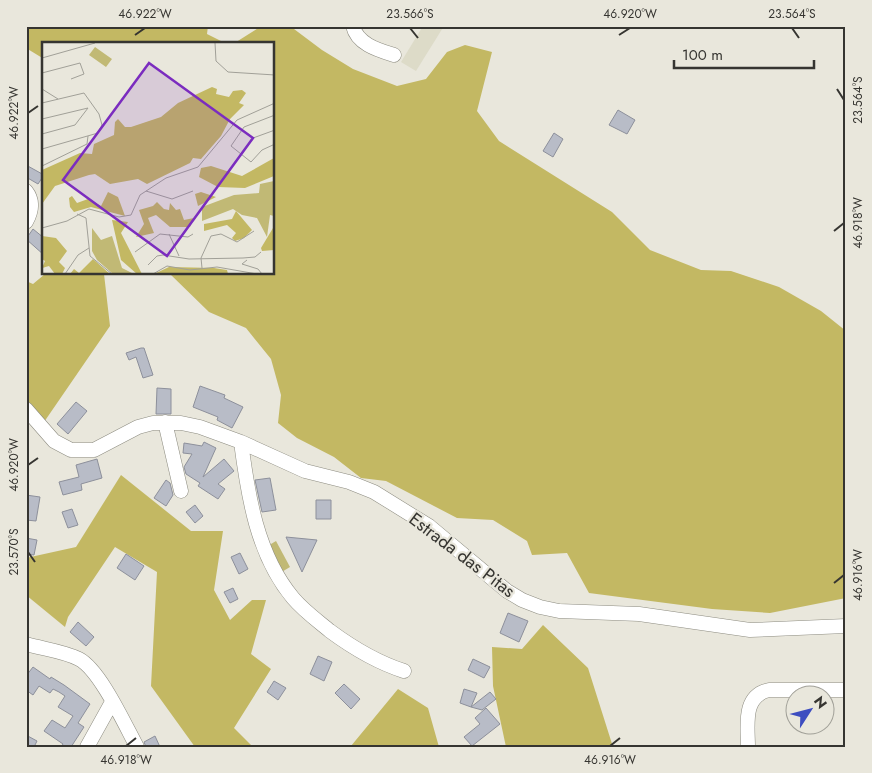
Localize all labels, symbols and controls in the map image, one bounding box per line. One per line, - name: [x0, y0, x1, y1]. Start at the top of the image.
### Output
- text: 46.922°W: [118, 5, 172, 23]
- text: 23.566°S: [386, 5, 434, 23]
- text: 46.920°W: [603, 5, 657, 23]
- text: 23.564°S: [768, 5, 816, 23]
- scale bar: [674, 38, 814, 70]
- inset map: [42, 42, 275, 275]
- text: 100 m: [682, 44, 723, 66]
- text: 23.564°S: [849, 76, 867, 124]
- text: 46.922°W: [5, 86, 23, 140]
- text: 46.918°W: [849, 197, 867, 249]
- text: 46.920°W: [5, 438, 23, 492]
- street label: Estrada das Pitas: [403, 506, 521, 604]
- text: 23.570°S: [5, 528, 23, 575]
- text: 46.916°W: [849, 549, 867, 601]
- north arrow: [784, 686, 834, 736]
- text: N: [809, 692, 832, 713]
- text: 46.918°W: [100, 751, 152, 769]
- text: 46.916°W: [584, 751, 636, 769]

